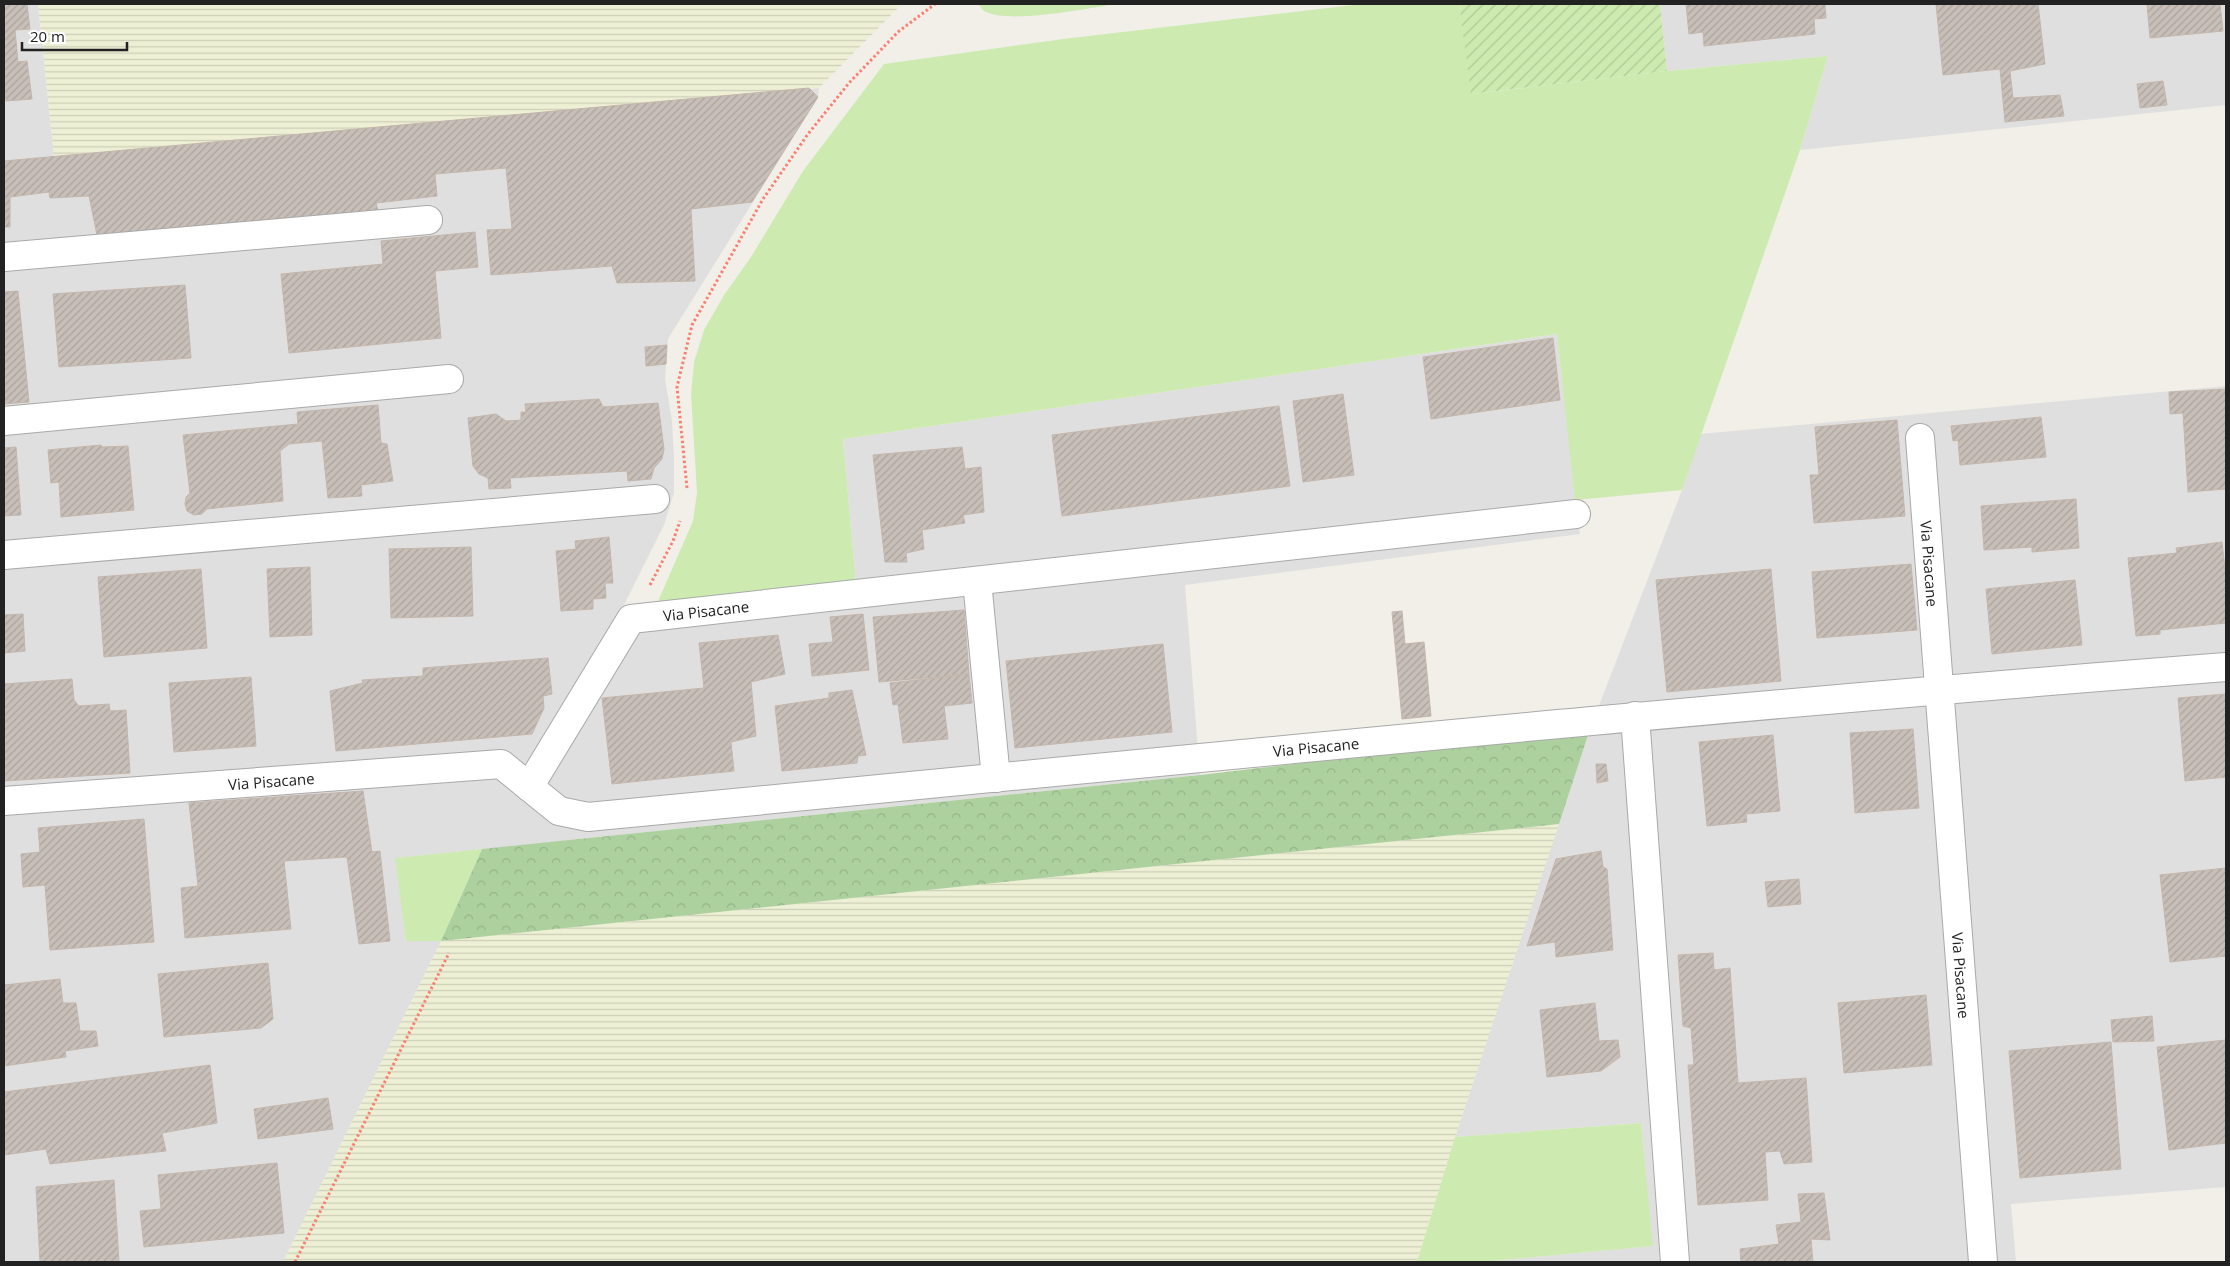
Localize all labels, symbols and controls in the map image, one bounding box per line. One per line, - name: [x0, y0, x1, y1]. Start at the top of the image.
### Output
- scale bar: [22, 20, 128, 52]
- text: 20 m: [30, 26, 65, 46]
- street label: Via Pisacane: [1916, 520, 1943, 608]
- street label: Via Pisacane: [662, 596, 750, 625]
- street label: Via Pisacane: [1272, 733, 1360, 761]
- street label: Via Pisacane: [227, 768, 315, 794]
- street label: Via Pisacane: [1948, 932, 1974, 1019]

